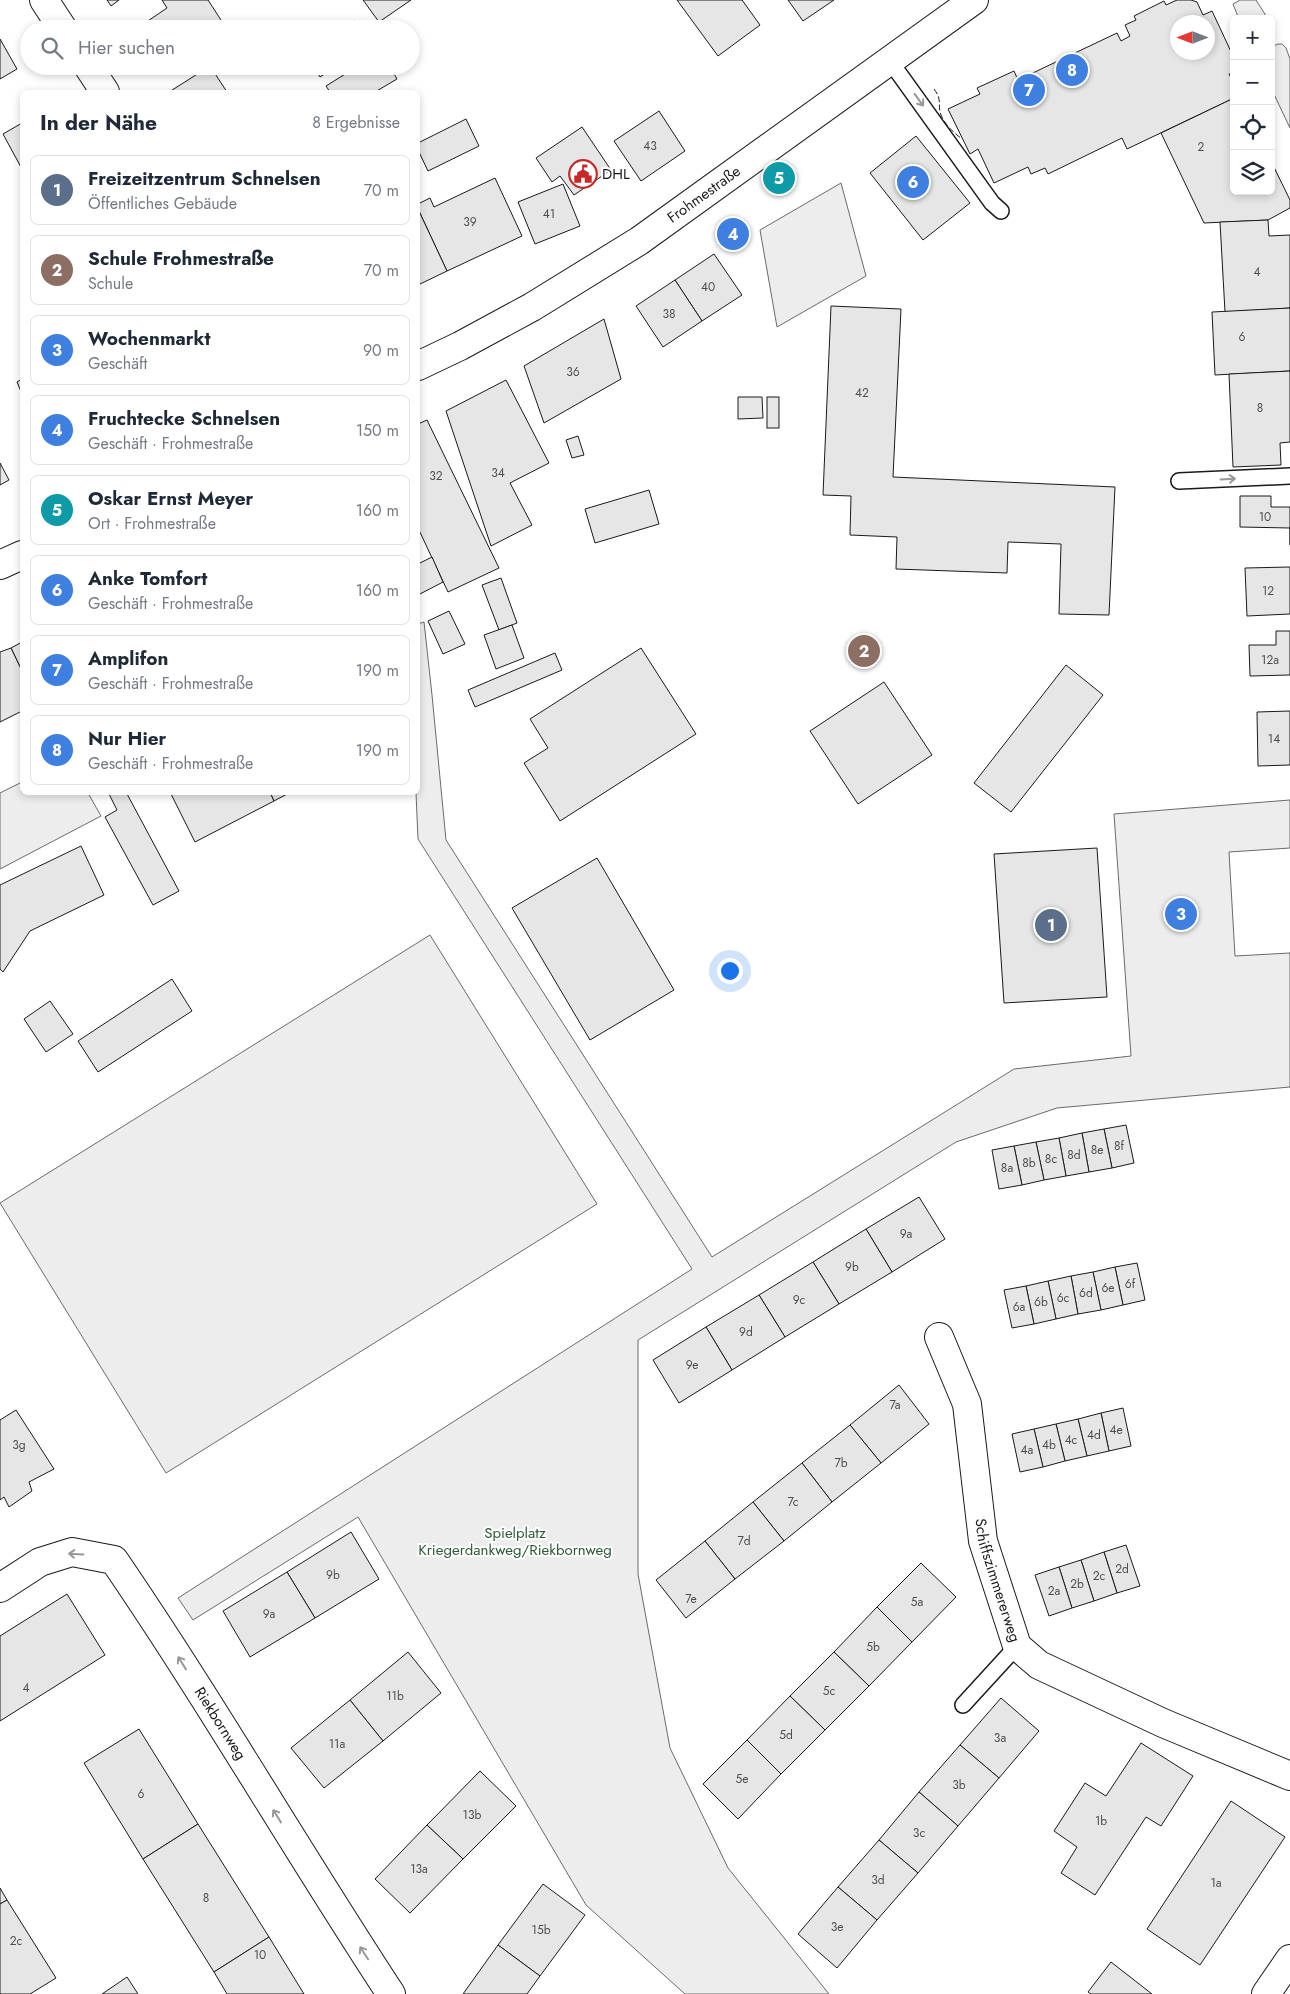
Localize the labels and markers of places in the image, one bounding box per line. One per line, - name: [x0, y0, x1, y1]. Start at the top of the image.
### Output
- pin: 8: [1056, 51, 1088, 89]
- pin: 7: [1013, 71, 1045, 109]
- public building icon: DHL: [568, 159, 598, 189]
- pin: 5: [763, 159, 795, 197]
- place label: DHL: [602, 163, 630, 185]
- pin: 6: [897, 163, 929, 201]
- pin: 4: [717, 215, 749, 253]
- pin: 2: [848, 632, 880, 670]
- pin: 3: [1165, 895, 1197, 933]
- pin: 1: [1035, 906, 1067, 944]

